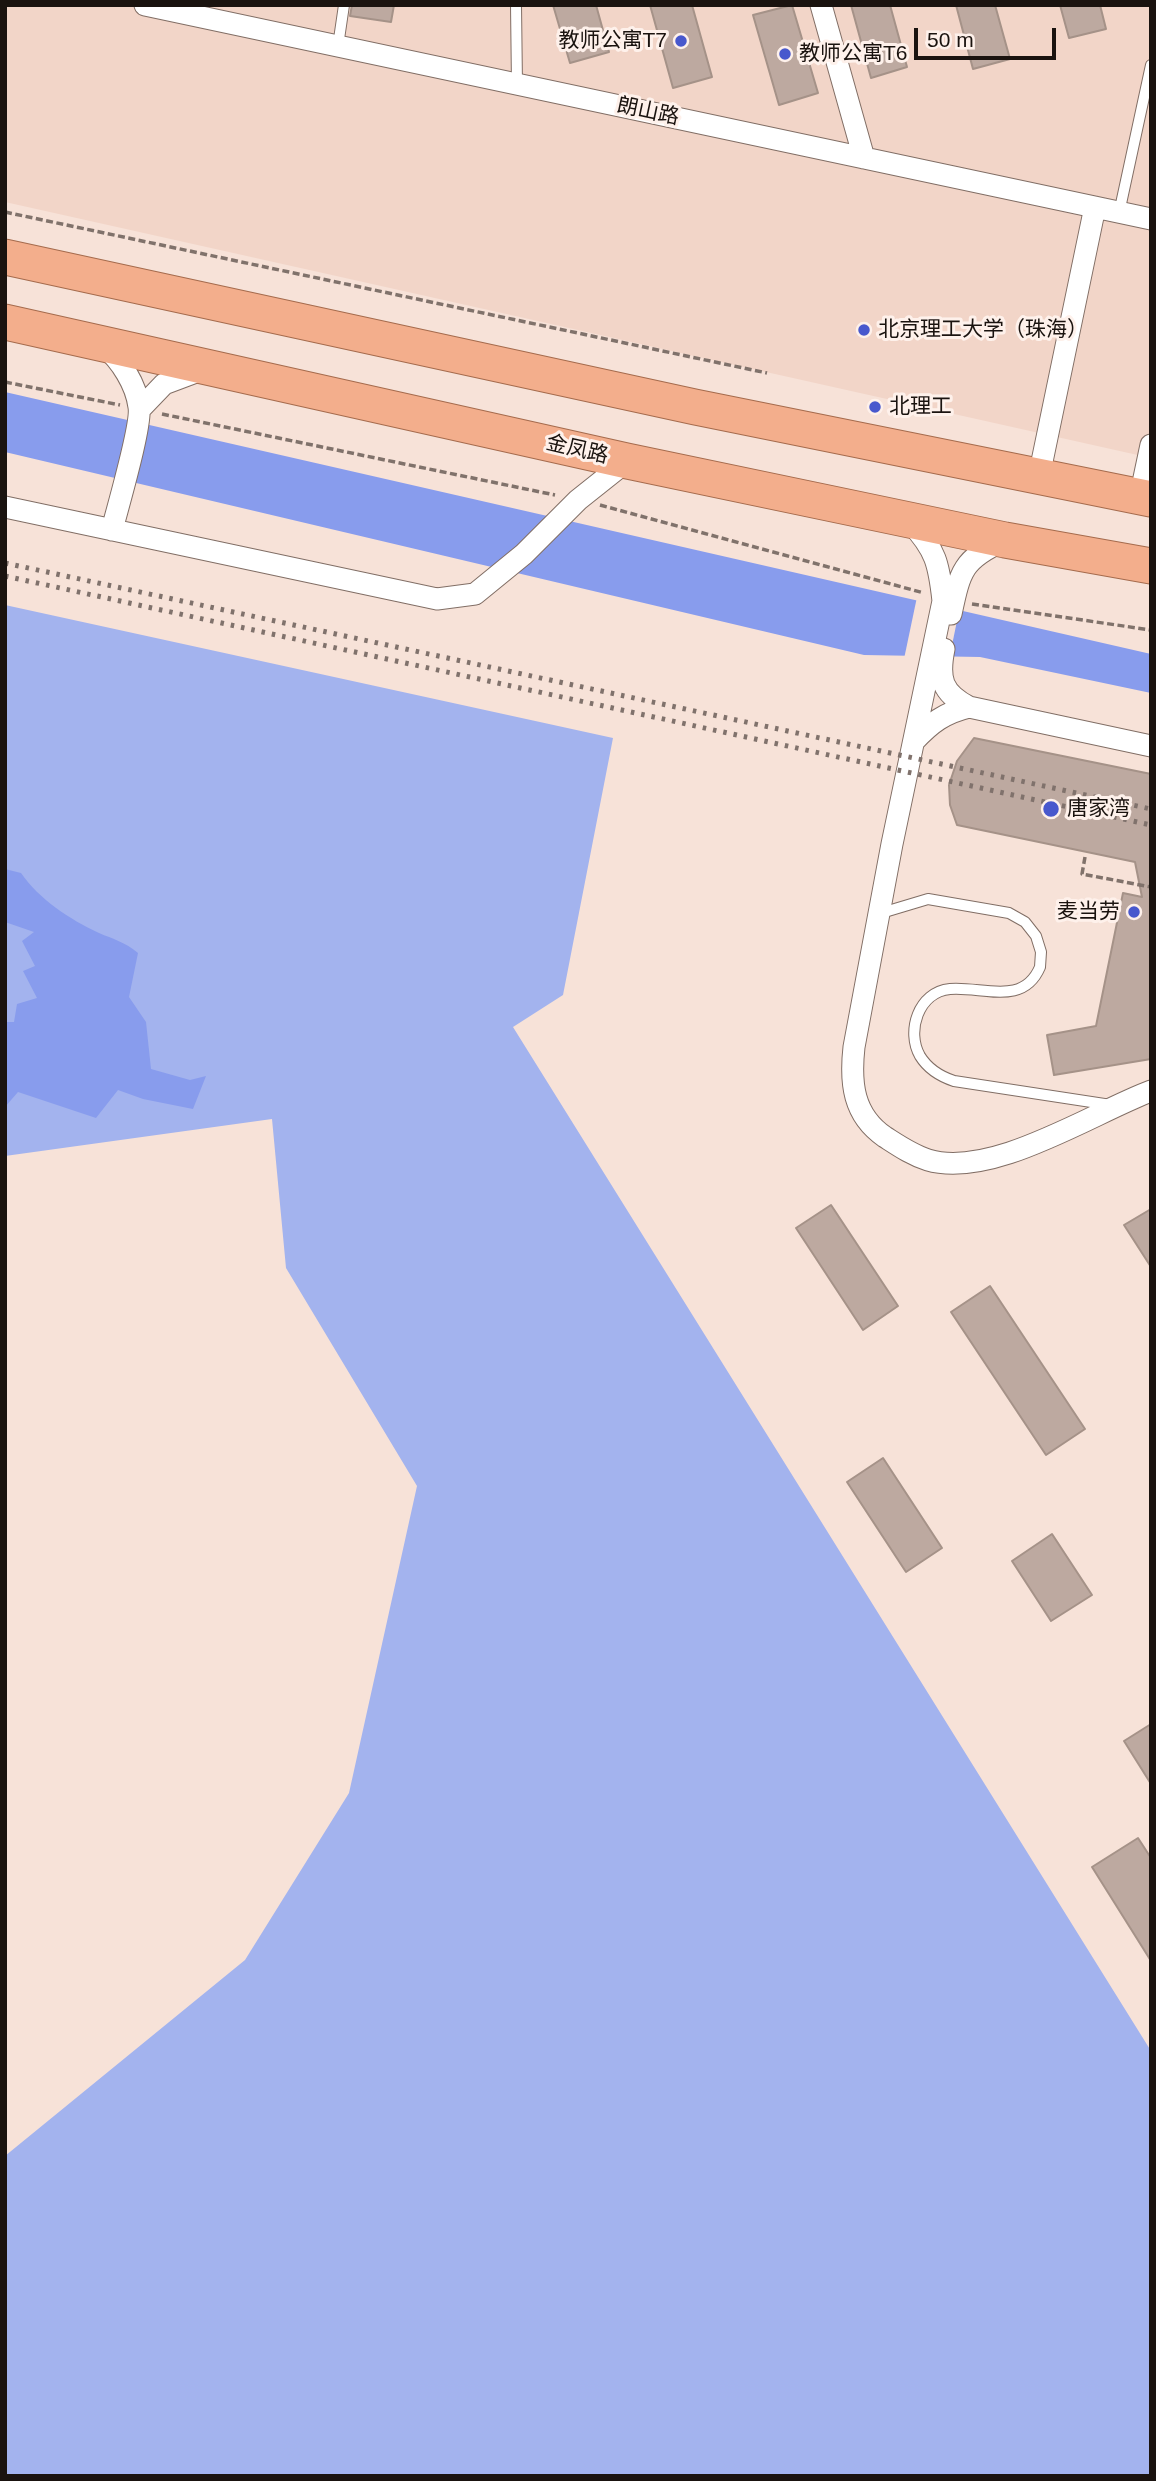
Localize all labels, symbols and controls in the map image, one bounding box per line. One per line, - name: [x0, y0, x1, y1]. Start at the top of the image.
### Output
- scale bar: [918, 14, 1060, 58]
- place label: 教师公寓T7: [558, 28, 667, 54]
- text: 50 m: [927, 28, 974, 51]
- marker: 教师公寓T7: [673, 33, 689, 49]
- place label: 教师公寓T6: [799, 41, 908, 67]
- marker: 教师公寓T6: [777, 46, 793, 62]
- street label: 朗山路: [615, 93, 681, 131]
- place label: 北京理工大学（珠海）: [878, 317, 1088, 343]
- marker: 北京理工大学（珠海）: [856, 322, 872, 338]
- place label: 北理工: [889, 394, 952, 420]
- marker: 北理工: [867, 399, 883, 415]
- street label: 金凤路: [543, 431, 611, 469]
- place label: 唐家湾: [1067, 796, 1130, 822]
- marker: 唐家湾: [1041, 799, 1061, 819]
- place label: 麦当劳: [1057, 899, 1120, 925]
- marker: 麦当劳: [1126, 904, 1142, 920]

